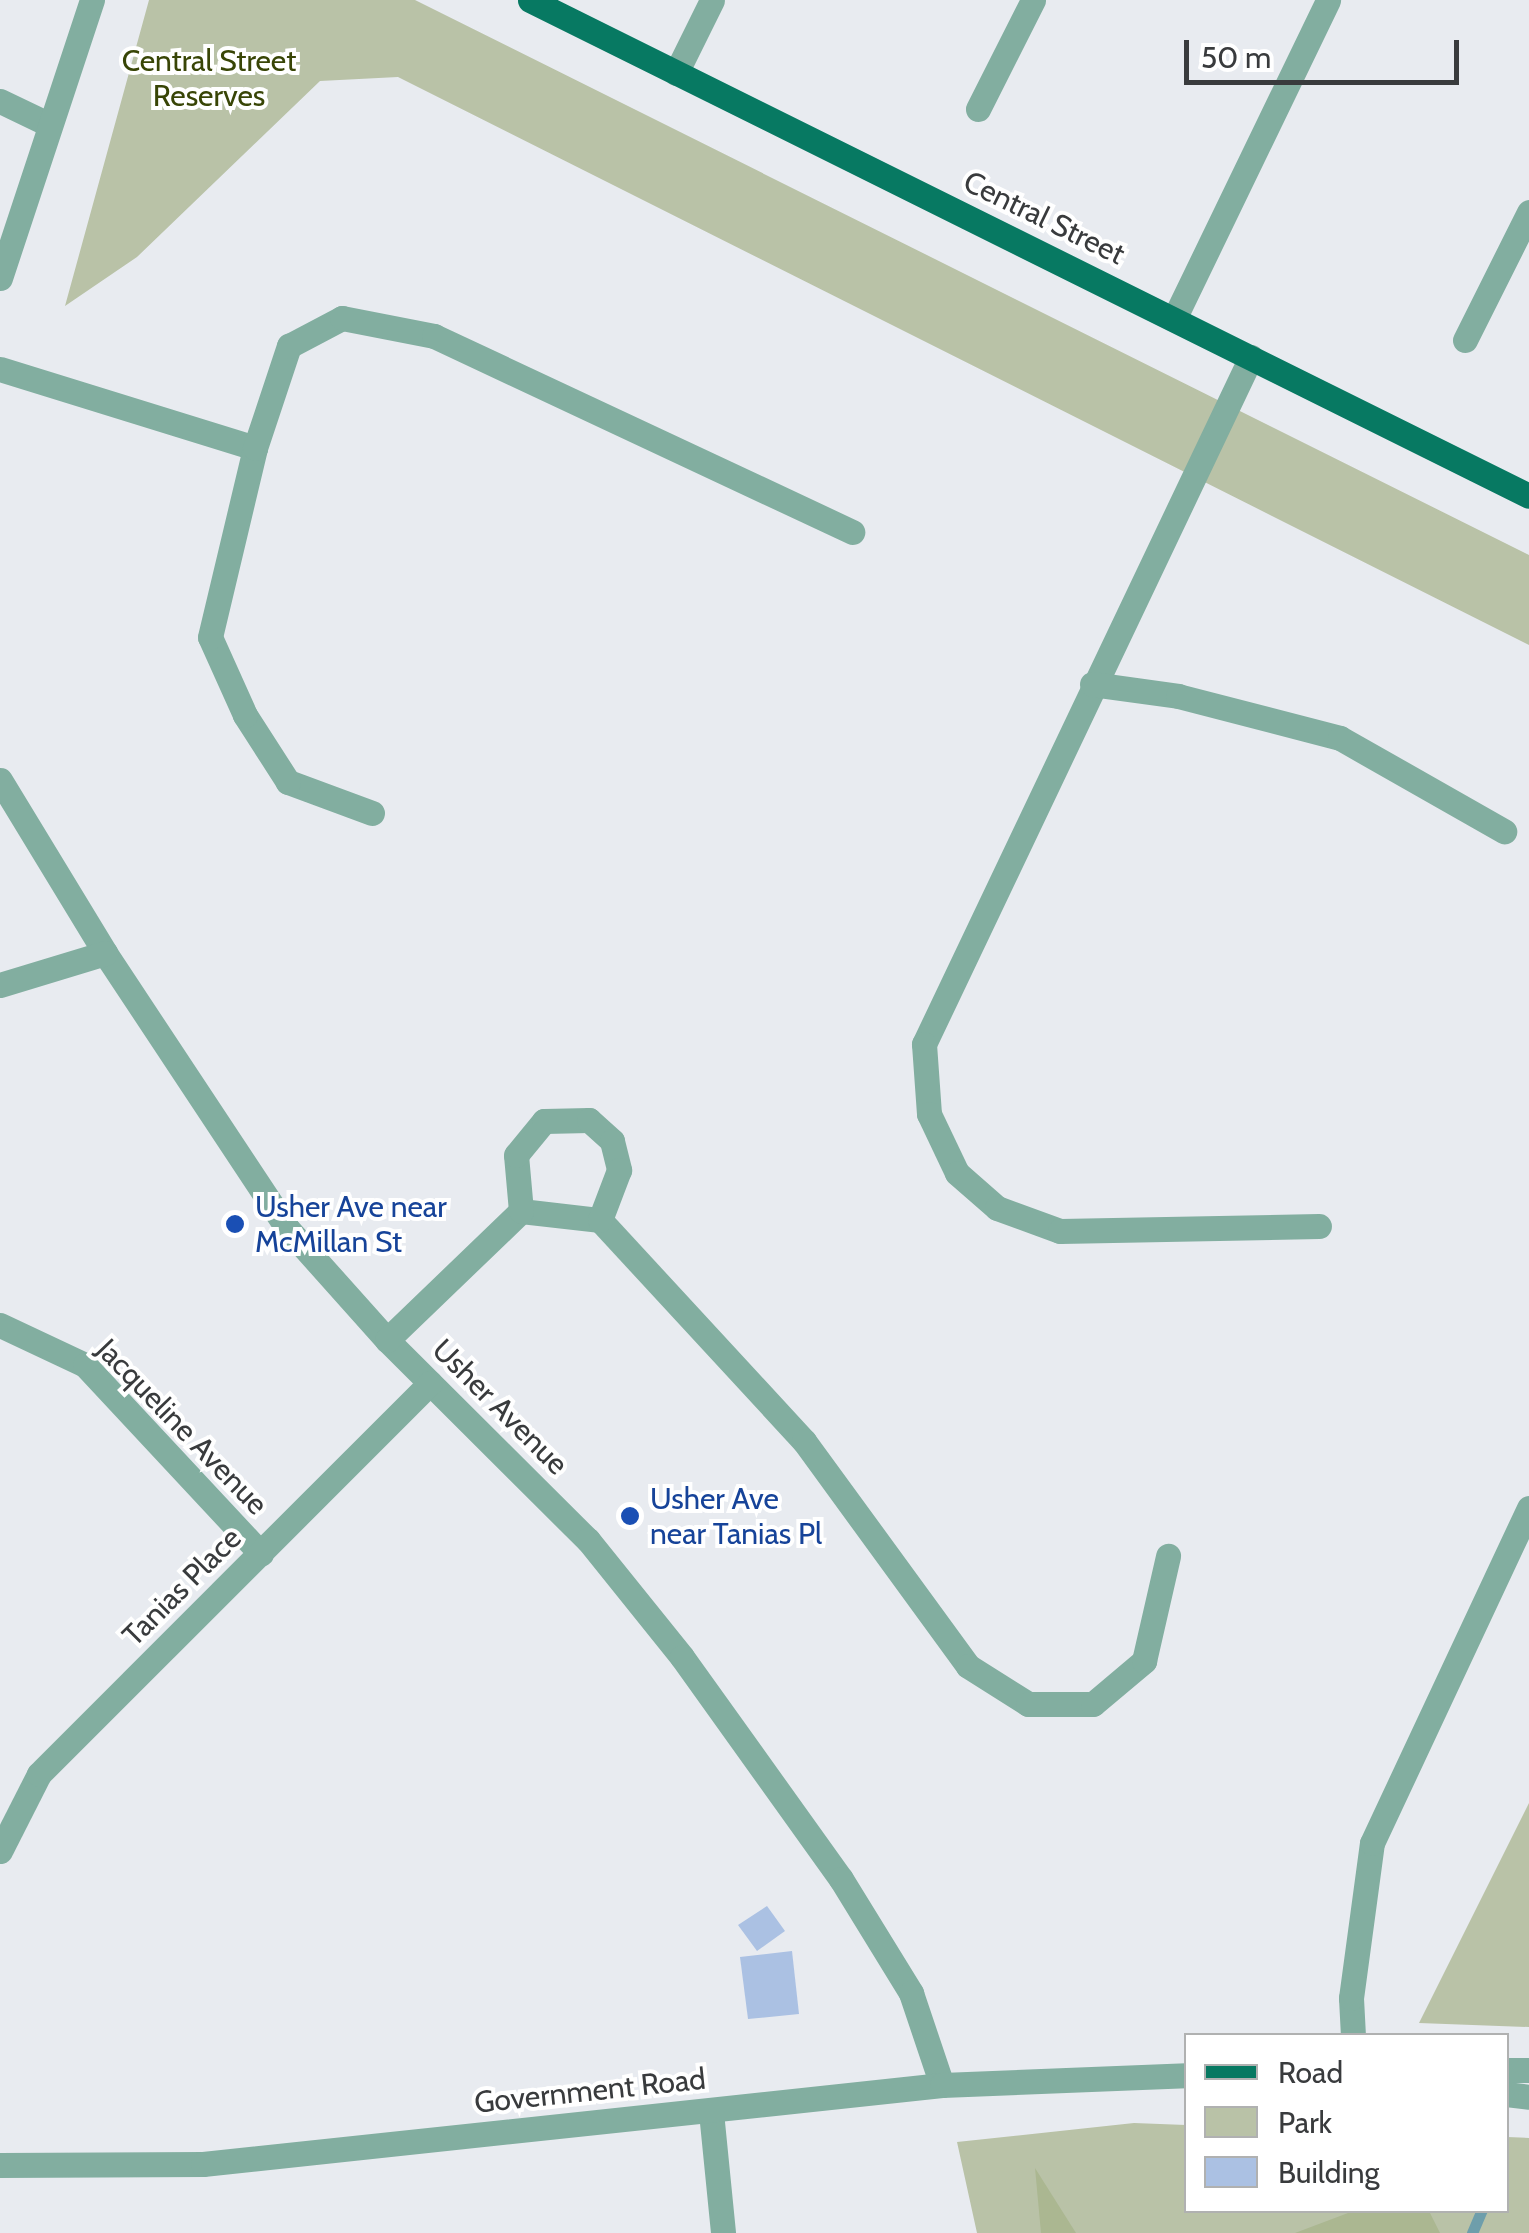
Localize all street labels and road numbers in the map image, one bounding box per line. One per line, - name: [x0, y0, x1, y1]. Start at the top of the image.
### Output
- street label: Central Street: [958, 164, 1130, 272]
- street label: Jacqueline Avenue: [89, 1332, 275, 1522]
- street label: Usher Avenue: [425, 1332, 575, 1482]
- street label: Tanias Place: [115, 1520, 249, 1654]
- street label: Government Road: [473, 2061, 707, 2121]

